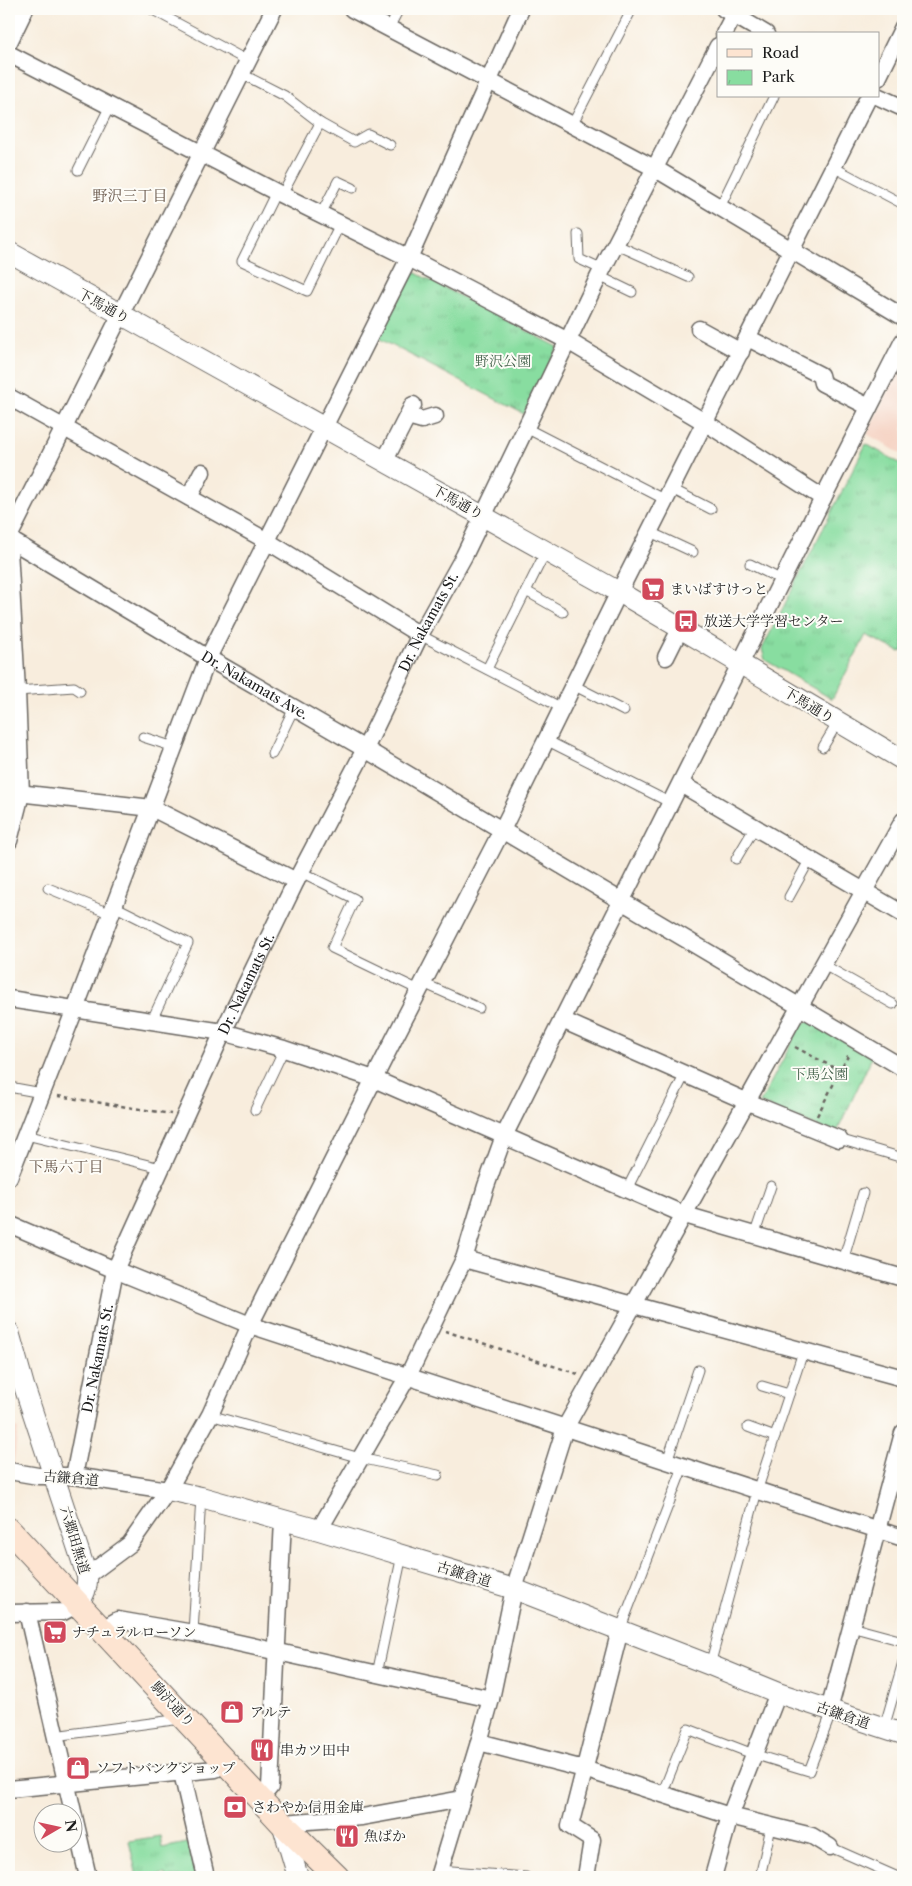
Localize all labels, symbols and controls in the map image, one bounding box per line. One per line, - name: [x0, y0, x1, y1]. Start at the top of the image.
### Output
- legend: [717, 32, 880, 98]
- text: Road: [762, 43, 799, 62]
- text: Park: [762, 67, 796, 86]
- district label: 野沢三丁目: [92, 186, 168, 205]
- street label: 下馬通り: [75, 285, 133, 327]
- park label: 野沢公園: [475, 352, 531, 370]
- street label: 下馬通り: [429, 481, 487, 523]
- street label: Dr. Nakamats St.: [395, 569, 462, 675]
- supermarket icon: まいばすけっと: [640, 576, 666, 602]
- place label: まいばすけっと: [670, 580, 768, 598]
- bus stop icon: 放送大学学習センター: [673, 608, 699, 634]
- place label: 放送大学学習センター: [704, 612, 843, 630]
- street label: Dr. Nakamats Ave.: [198, 647, 312, 723]
- street label: 下馬通り: [780, 683, 838, 727]
- street label: Dr. Nakamats St.: [214, 930, 278, 1037]
- park label: 下馬公園: [792, 1065, 848, 1083]
- district label: 下馬六丁目: [28, 1157, 104, 1176]
- street label: Dr. Nakamats St.: [78, 1302, 117, 1414]
- street label: 古鎌倉道: [42, 1467, 100, 1489]
- street label: 六郷田無道: [56, 1504, 94, 1576]
- street label: 古鎌倉道: [435, 1557, 493, 1591]
- supermarket icon: ナチュラルローソン: [42, 1619, 68, 1645]
- place label: ナチュラルローソン: [72, 1623, 197, 1641]
- street label: 駒沢通り: [147, 1677, 199, 1731]
- street label: 古鎌倉道: [814, 1697, 872, 1733]
- shop icon: アルテ: [219, 1699, 245, 1725]
- place label: アルテ: [250, 1703, 291, 1721]
- restaurant icon: 串カツ田中: [249, 1737, 275, 1763]
- place label: 串カツ田中: [280, 1741, 350, 1759]
- shop icon: ソフトバンクショップ: [65, 1755, 91, 1781]
- place label: ソフトバンクショップ: [96, 1759, 235, 1777]
- bank icon: さわやか信用金庫: [222, 1794, 248, 1820]
- place label: さわやか信用金庫: [252, 1798, 364, 1816]
- north arrow: [32, 1804, 82, 1854]
- text: N: [61, 1819, 81, 1833]
- restaurant icon: 魚ばか: [334, 1823, 360, 1849]
- place label: 魚ばか: [364, 1827, 406, 1845]

